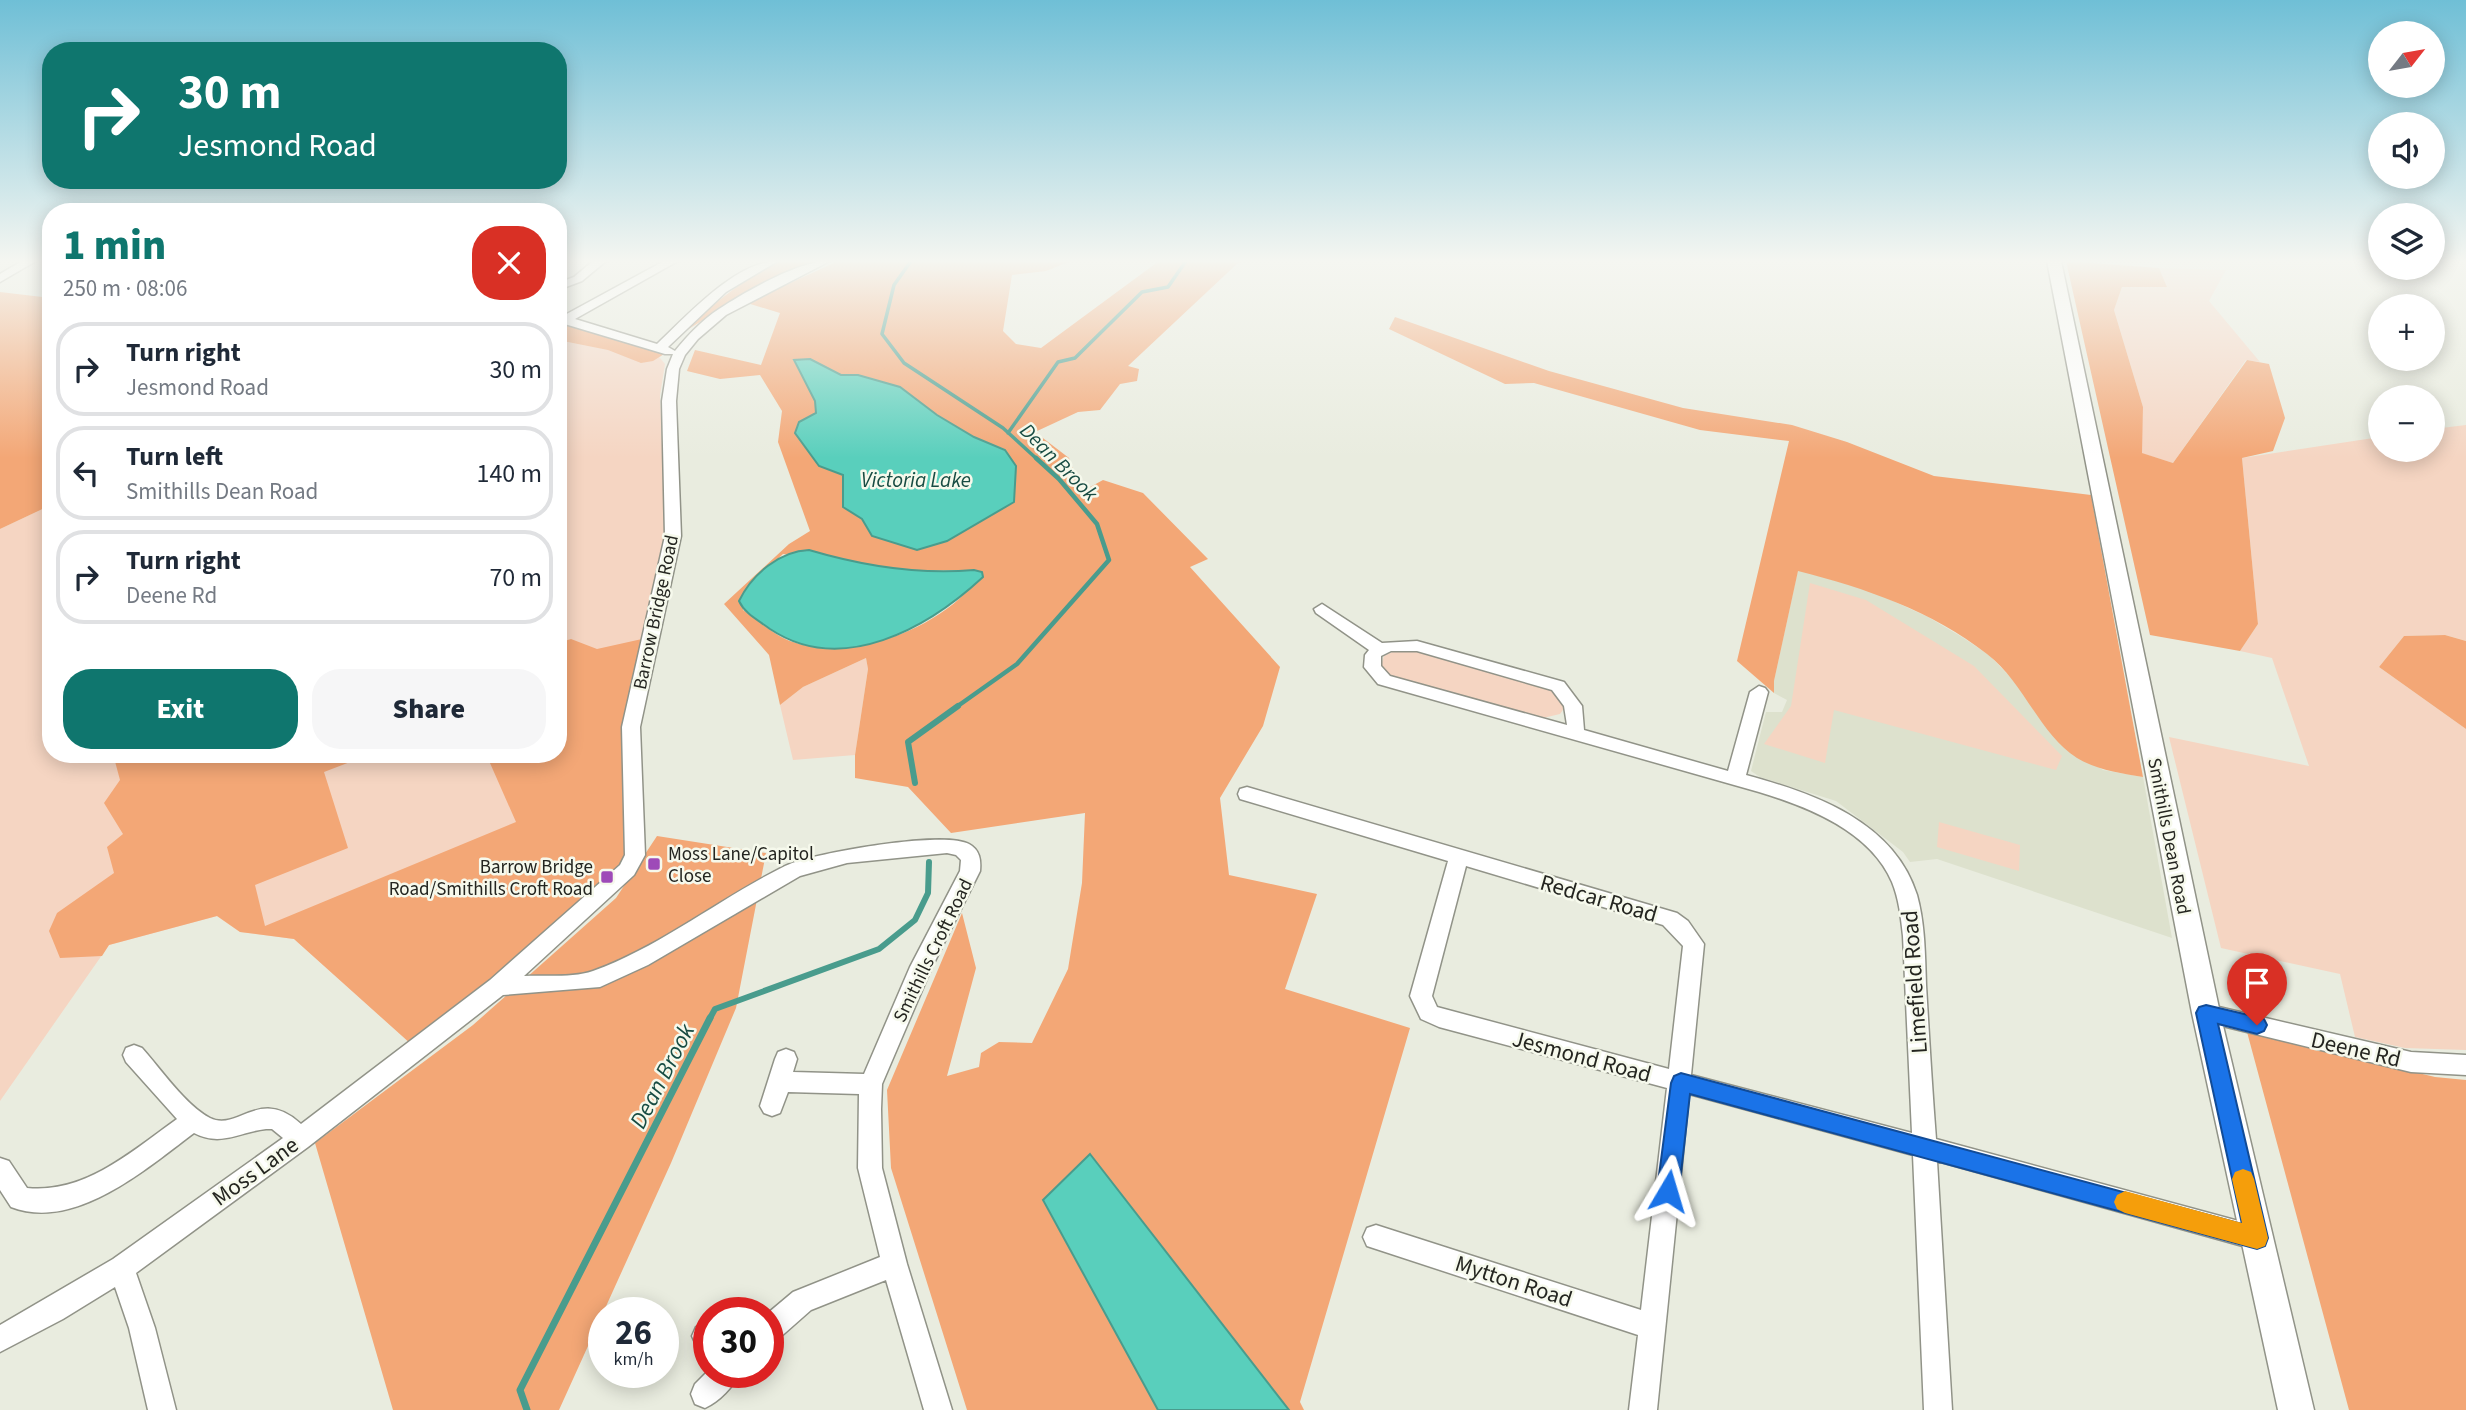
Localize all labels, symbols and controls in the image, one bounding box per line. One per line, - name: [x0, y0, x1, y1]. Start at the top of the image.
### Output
- north arrow: [2368, 21, 2445, 98]
- map controls: [2368, 21, 2445, 462]
- text: 30 m: [178, 58, 282, 128]
- icon: right: [63, 70, 154, 161]
- button: sound: [2368, 112, 2445, 189]
- text: Jesmond Road: [178, 123, 377, 169]
- button: layers: [2368, 203, 2445, 280]
- text: 1 min: [63, 216, 166, 276]
- button: close: [472, 226, 546, 300]
- text: 250 m · 08:06: [63, 272, 187, 305]
- button: +: [2368, 294, 2445, 371]
- text: Turn right: [126, 334, 241, 371]
- icon: right: [67, 350, 105, 388]
- text: 30 m: [489, 351, 542, 388]
- text: Jesmond Road: [126, 371, 269, 404]
- button: −: [2368, 385, 2445, 462]
- water label: Dean Brook: [1013, 416, 1106, 509]
- text: Turn left: [126, 438, 223, 475]
- icon: left: [67, 454, 105, 492]
- text: 140 m: [476, 455, 542, 492]
- water label: Victoria Lake: [861, 465, 971, 495]
- text: Smithills Dean Road: [126, 475, 318, 508]
- street label: Barrow Bridge Road: [627, 532, 686, 692]
- text: Turn right: [126, 542, 241, 579]
- icon: right: [67, 558, 105, 596]
- text: 70 m: [489, 559, 542, 596]
- text: Deene Rd: [126, 579, 217, 612]
- button: Exit: [63, 669, 298, 749]
- button: Share: [312, 669, 546, 749]
- street label: Smithills Dean Road: [2140, 756, 2197, 917]
- place label: Moss Lane/Capitol Close: [668, 841, 814, 890]
- place label: Barrow Bridge Road/Smithills Croft Road: [389, 854, 593, 903]
- marker: Moss Lane/Capitol Close: [646, 856, 662, 872]
- street label: Redcar Road: [1536, 866, 1661, 931]
- marker: Barrow Bridge Road/Smithills Croft Road: [599, 869, 615, 885]
- street label: Smithills Croft Road: [887, 874, 980, 1027]
- street label: Limefield Road: [1893, 909, 1936, 1055]
- pin: [2227, 953, 2287, 1025]
- icon: arrive: [2238, 964, 2276, 1002]
- water label: Dean Brook: [621, 1017, 704, 1135]
- street label: Jesmond Road: [1509, 1022, 1655, 1091]
- street label: Deene Rd: [2308, 1023, 2404, 1076]
- street label: Moss Lane: [205, 1129, 305, 1214]
- position arrow: [1631, 1154, 1705, 1228]
- street label: Mytton Road: [1451, 1247, 1577, 1316]
- speed limit sign: 30: [693, 1297, 784, 1388]
- text: 26: [615, 1308, 652, 1358]
- text: km/h: [614, 1347, 653, 1372]

